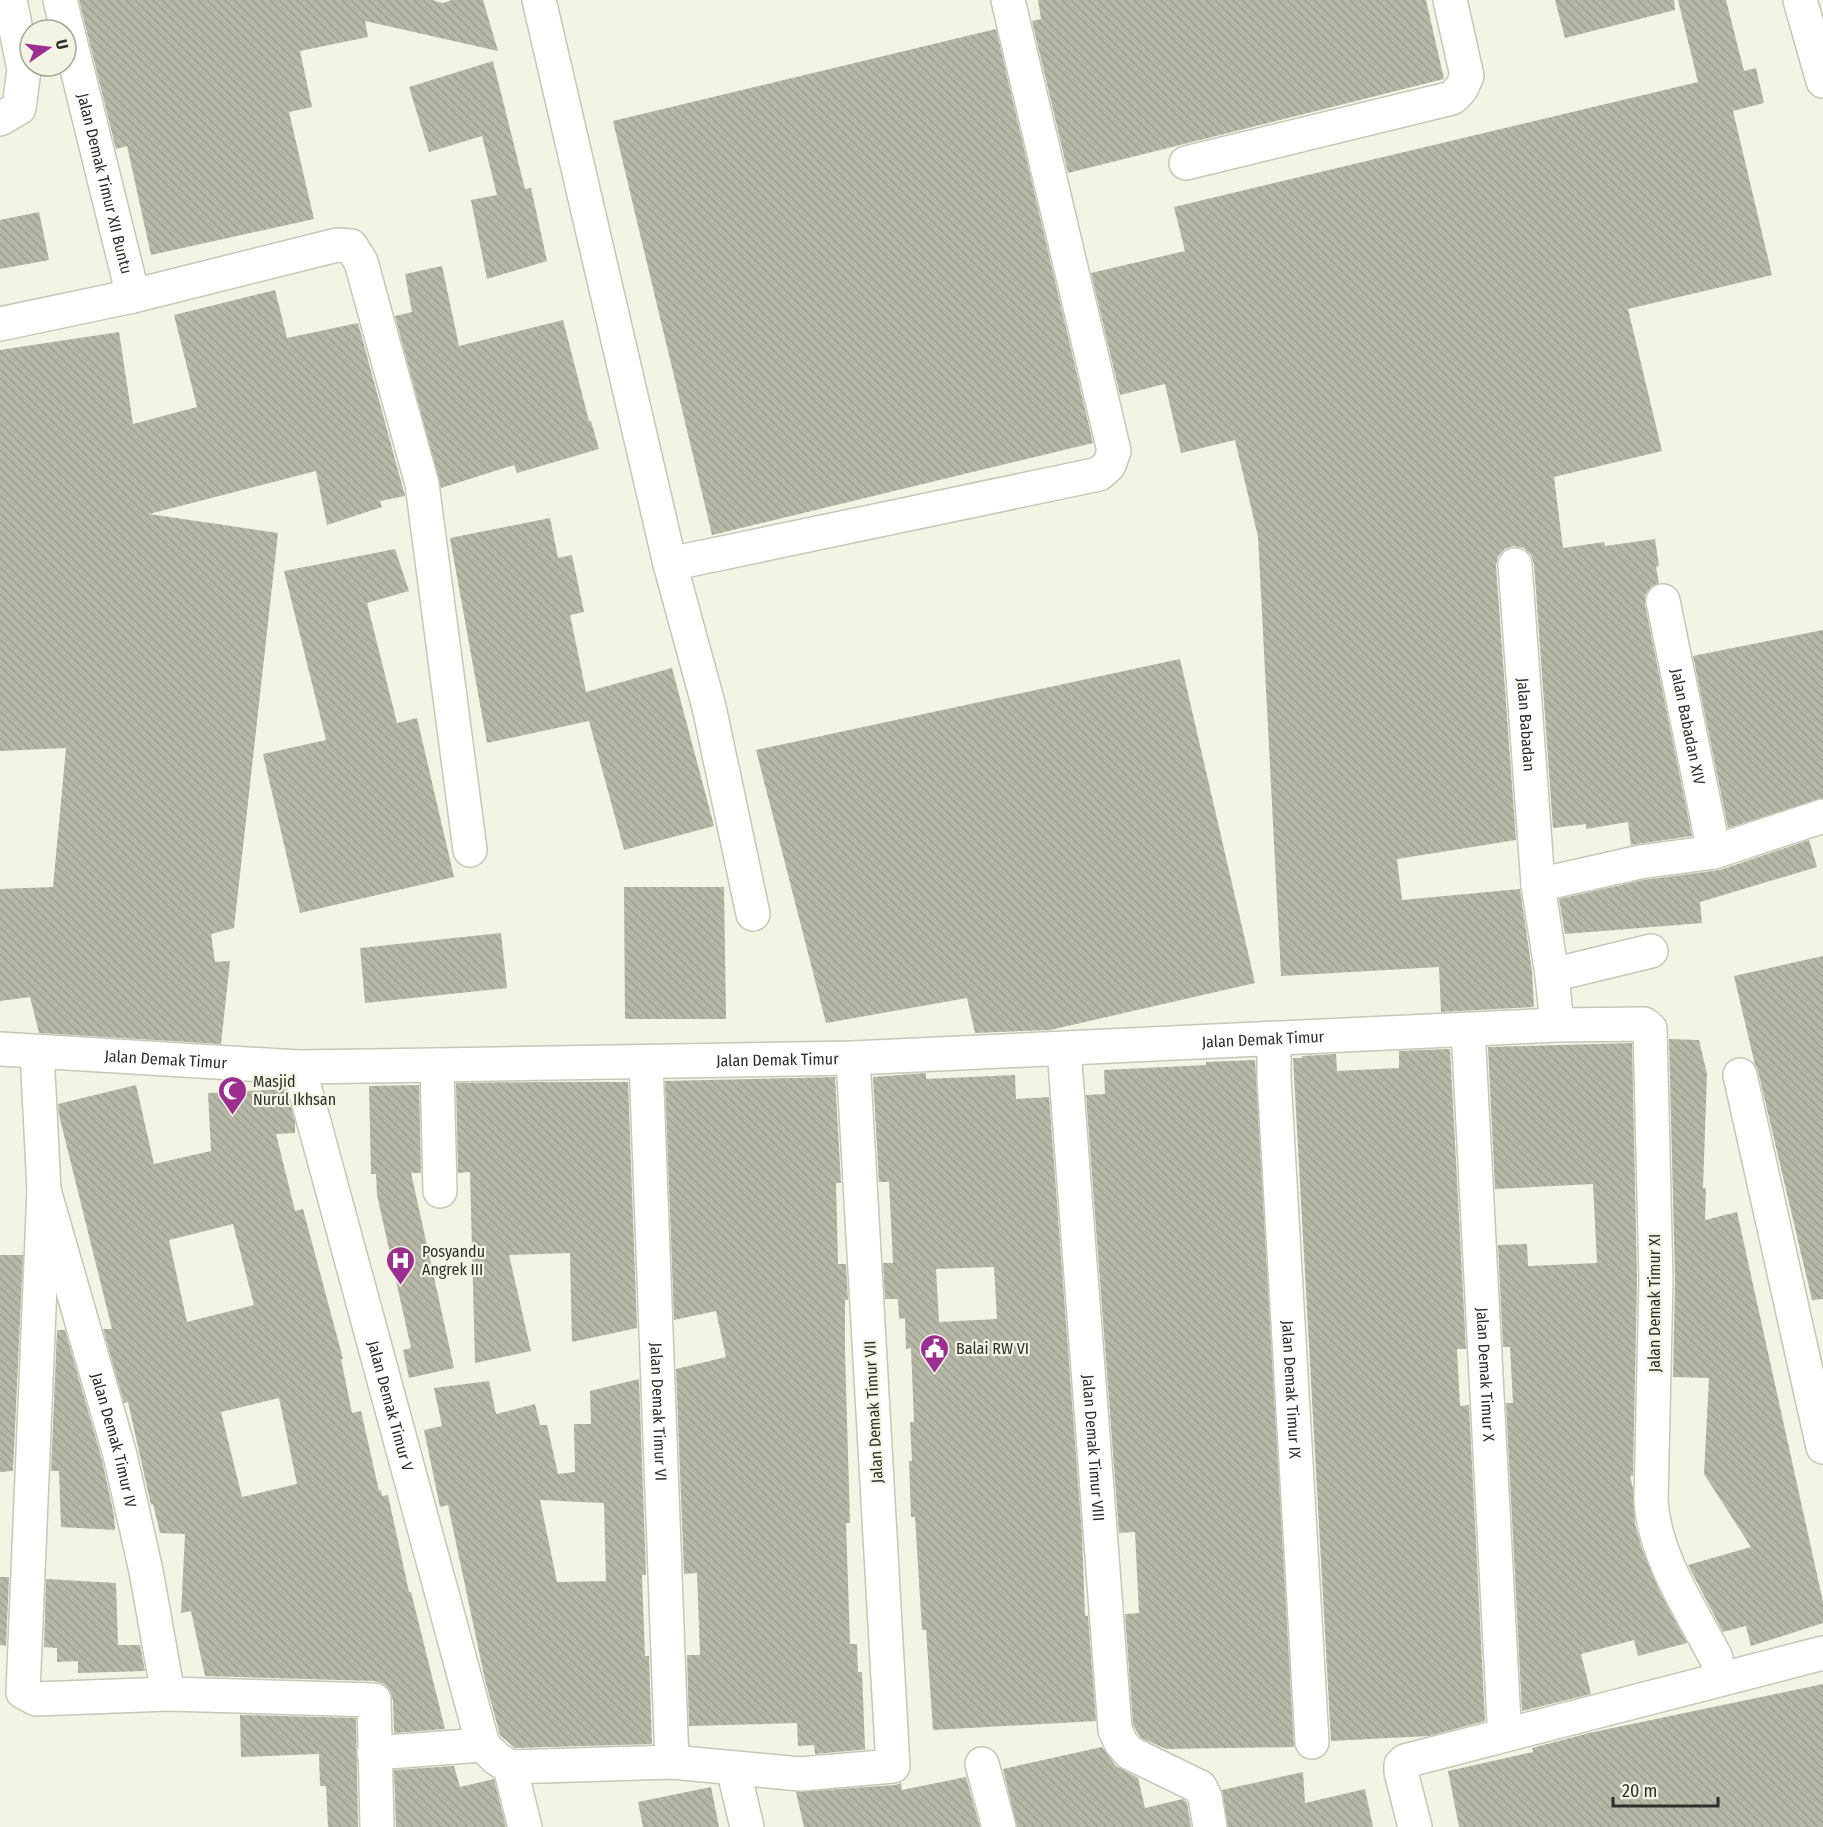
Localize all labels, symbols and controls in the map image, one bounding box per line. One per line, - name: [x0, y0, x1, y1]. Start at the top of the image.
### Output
- north arrow: [18, 18, 78, 78]
- text: U: [52, 38, 72, 51]
- street label: Jalan Demak Timur XII Buntu: [73, 91, 136, 276]
- street label: Jalan Babadan XIV: [1667, 667, 1709, 787]
- street label: Jalan Babadan: [1513, 677, 1539, 772]
- street label: Jalan Demak Timur: [1201, 1027, 1325, 1052]
- street label: Jalan Demak Timur: [104, 1046, 228, 1073]
- street label: Jalan Demak Timur: [716, 1049, 839, 1070]
- place label: Masjid Nurul Ikhsan: [253, 1072, 336, 1109]
- mosque icon: Masjid Nurul Ikhsan: [216, 1074, 248, 1116]
- street label: Jalan Demak Timur XI: [1645, 1234, 1664, 1372]
- place label: Posyandu Angrek III: [422, 1242, 485, 1279]
- hospital icon: Posyandu Angrek III: [385, 1244, 417, 1286]
- street label: Jalan Demak Timur X: [1472, 1307, 1498, 1442]
- street label: Jalan Demak Timur IX: [1278, 1320, 1305, 1459]
- public building icon: Balai RW VI: [919, 1332, 951, 1374]
- street label: Jalan Demak Timur V: [364, 1338, 417, 1474]
- place label: Balai RW VI: [956, 1339, 1029, 1358]
- street label: Jalan Demak Timur VII: [860, 1340, 887, 1484]
- street label: Jalan Demak Timur VI: [646, 1342, 671, 1481]
- street label: Jalan Demak Timur IV: [87, 1371, 141, 1510]
- street label: Jalan Demak Timur VIII: [1078, 1374, 1108, 1522]
- scale bar: [1613, 1770, 1718, 1808]
- text: 20 m: [1622, 1780, 1657, 1802]

